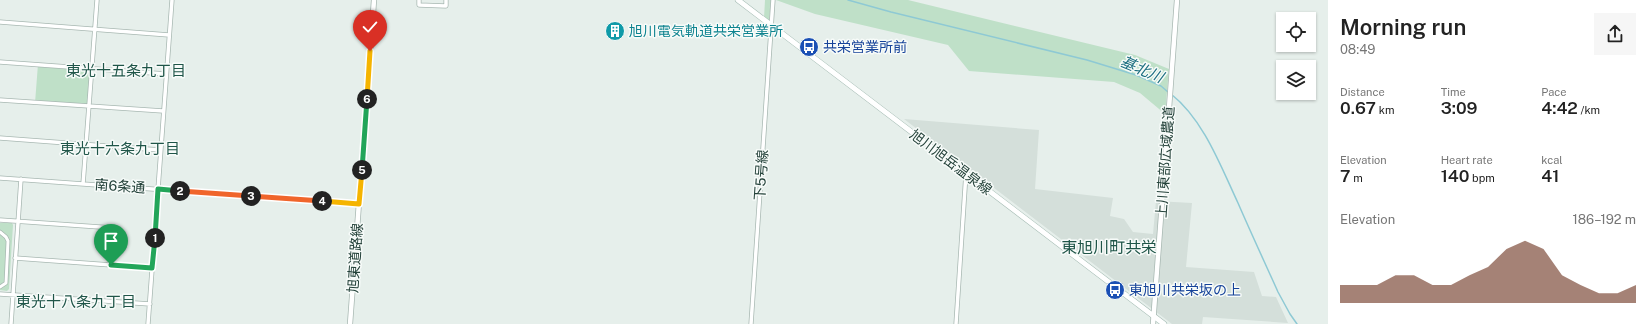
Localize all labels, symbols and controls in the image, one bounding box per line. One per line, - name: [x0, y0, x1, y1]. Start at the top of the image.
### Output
- pin: [353, 10, 387, 51]
- map controls: [1276, 12, 1316, 100]
- button: locate: [1276, 12, 1316, 52]
- button: share: [1594, 13, 1636, 55]
- text: Morning run: [1340, 14, 1466, 40]
- icon: check: [359, 16, 381, 38]
- building icon: 旭川電気軌道共栄営業所: [604, 20, 626, 42]
- place label: 旭川電気軌道共栄営業所: [629, 23, 783, 39]
- bus stop icon: 共栄営業所前: [798, 36, 820, 58]
- place label: 共栄営業所前: [823, 39, 907, 55]
- text: 08:49: [1340, 42, 1375, 57]
- water label: 基北川: [1118, 52, 1168, 86]
- button: layers: [1276, 60, 1316, 100]
- district label: 東光十五条九丁目: [66, 62, 186, 79]
- text: Distance: [1340, 86, 1385, 98]
- text: Time: [1441, 86, 1466, 98]
- text: Pace: [1541, 86, 1566, 98]
- pin: 6: [357, 89, 377, 109]
- text: 6: [363, 93, 371, 105]
- text: 0.67: [1340, 98, 1376, 118]
- text: 3:09: [1441, 98, 1477, 118]
- text: 4:42: [1541, 98, 1578, 118]
- text: km: [1376, 104, 1394, 116]
- text: /km: [1578, 104, 1600, 116]
- street label: 上川東部広域農道: [1153, 106, 1177, 218]
- street label: 旭川旭岳温泉線: [907, 126, 995, 198]
- district label: 東光十六条九丁目: [60, 140, 180, 157]
- street label: 下5号線: [751, 149, 771, 201]
- text: Elevation: [1340, 154, 1387, 166]
- text: Heart rate: [1441, 154, 1493, 166]
- text: kcal: [1541, 154, 1563, 166]
- pin: 5: [352, 160, 372, 180]
- text: 5: [358, 164, 366, 176]
- text: 7: [1340, 166, 1350, 186]
- text: 140: [1441, 166, 1469, 186]
- text: 41: [1541, 166, 1559, 186]
- text: m: [1350, 172, 1363, 184]
- text: bpm: [1469, 172, 1495, 184]
- street label: 南6条通: [94, 176, 146, 196]
- pin: 2: [170, 181, 190, 201]
- text: 2: [177, 185, 184, 197]
- pin: 3: [241, 186, 261, 206]
- text: 3: [247, 190, 255, 202]
- pin: 4: [312, 191, 332, 211]
- text: 4: [318, 195, 326, 207]
- text: Elevation: [1340, 212, 1395, 227]
- text: 186–192 m: [1572, 212, 1636, 227]
- street label: 旭東道路線: [345, 223, 365, 293]
- pin: [94, 224, 128, 265]
- pin: 1: [145, 228, 165, 248]
- icon: arrive: [100, 230, 122, 252]
- text: 1: [153, 232, 157, 244]
- district label: 東旭川町共栄: [1061, 238, 1157, 257]
- bus stop icon: 東旭川共栄坂の上: [1104, 279, 1126, 301]
- place label: 東旭川共栄坂の上: [1129, 282, 1241, 298]
- district label: 東光十八条九丁目: [16, 293, 136, 310]

